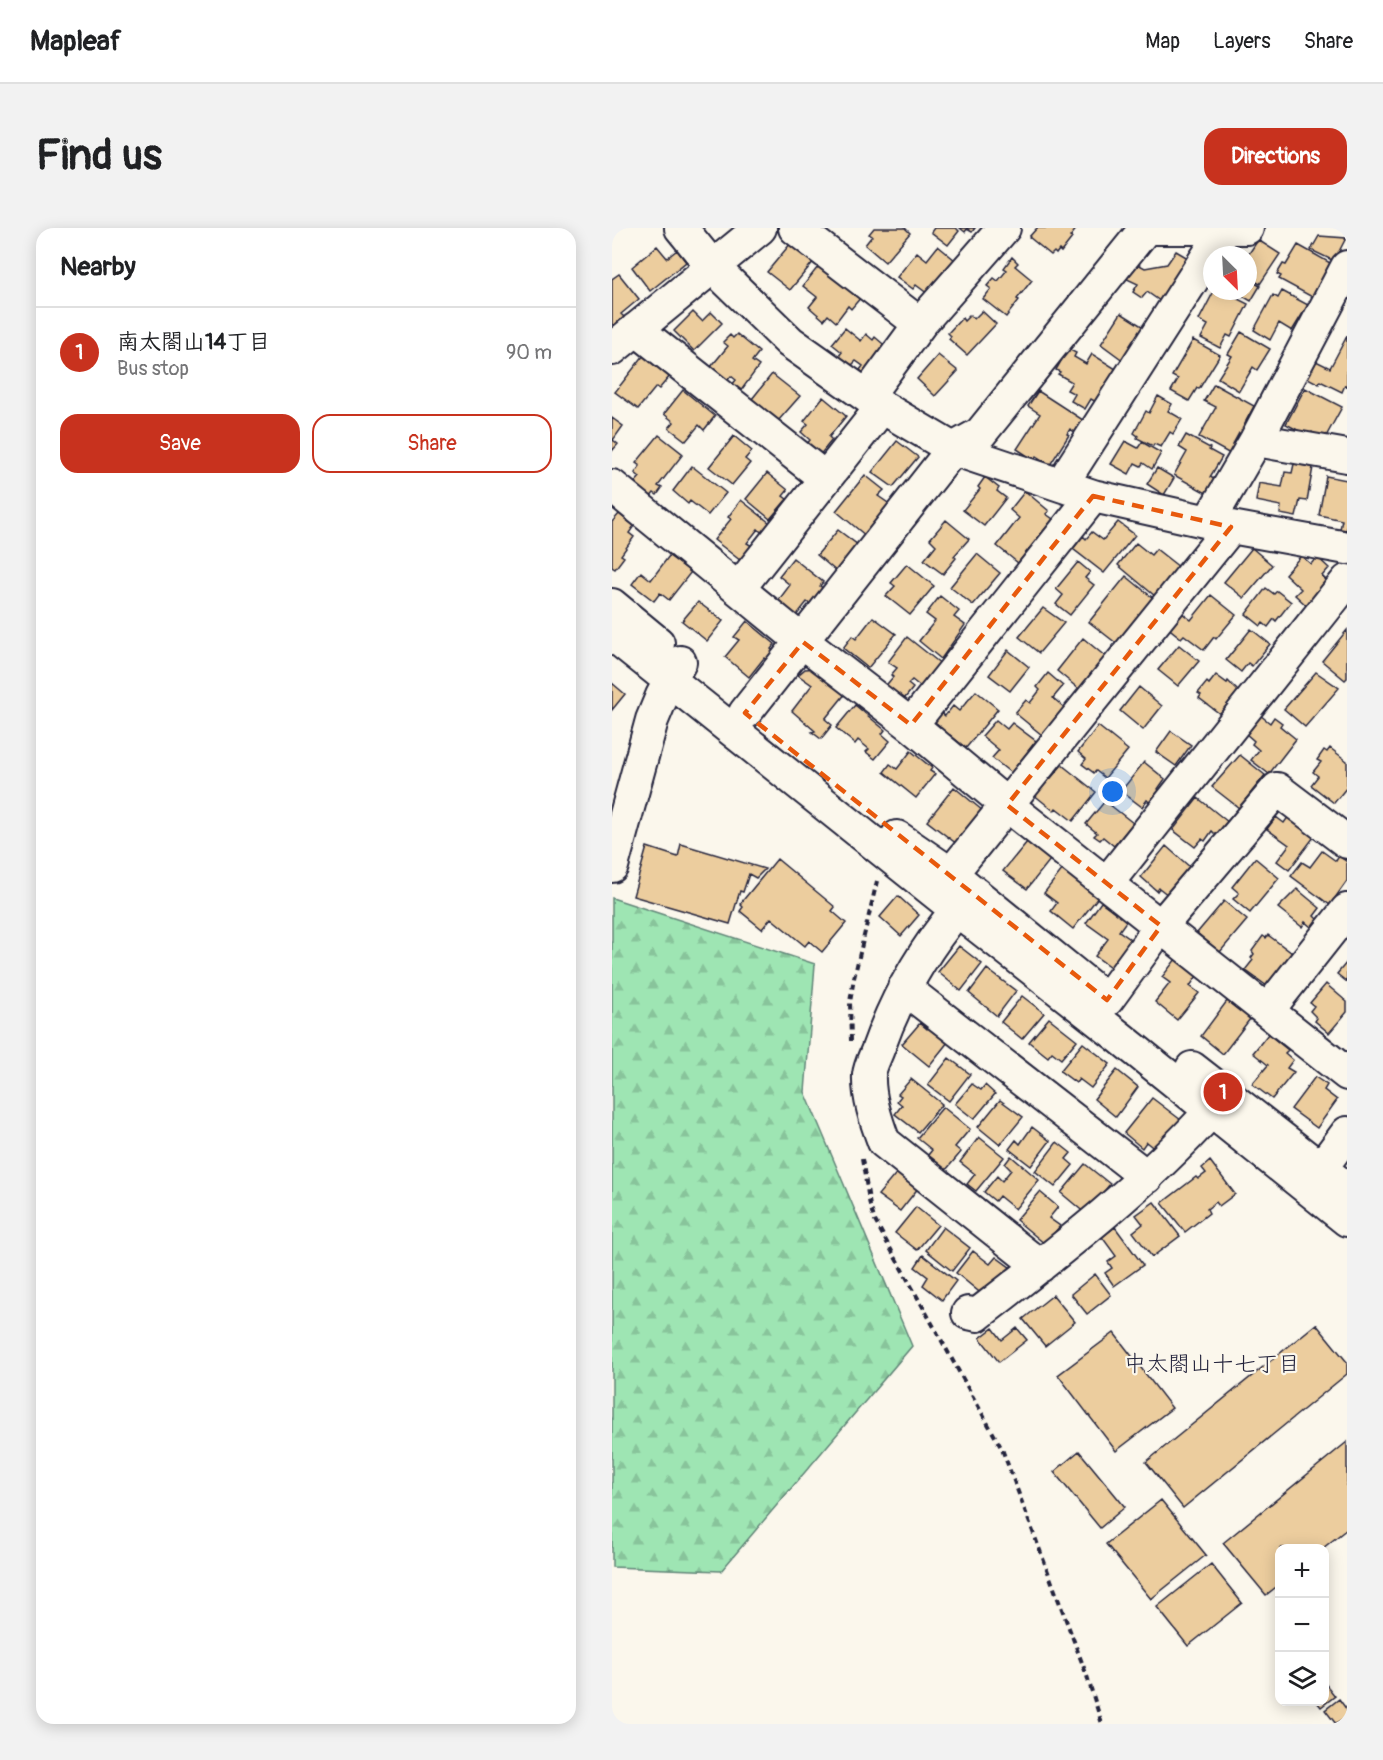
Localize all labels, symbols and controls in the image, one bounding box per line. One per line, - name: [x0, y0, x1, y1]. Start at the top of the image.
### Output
- text: Mapleaf: [30, 24, 121, 59]
- text: Map: [1145, 28, 1180, 55]
- text: Layers: [1213, 28, 1271, 55]
- text: Share: [1304, 28, 1353, 55]
- button: Directions: [1204, 128, 1347, 185]
- text: Find us: [36, 130, 162, 182]
- north arrow: [1203, 246, 1257, 300]
- text: Nearby: [60, 251, 136, 283]
- text: 南太閤山14丁目: [117, 328, 270, 356]
- text: 1: [76, 340, 83, 365]
- text: 90 m: [506, 340, 552, 365]
- text: Bus stop: [117, 356, 189, 381]
- button: Save: [60, 414, 300, 473]
- button: Share: [312, 414, 552, 473]
- your location: [1098, 777, 1127, 806]
- pin: 1: [1204, 1070, 1242, 1114]
- district label: 中太閤山十七丁目: [1124, 1350, 1300, 1378]
- map controls: [1275, 1544, 1329, 1706]
- button: +: [1275, 1544, 1329, 1598]
- button: −: [1275, 1598, 1329, 1652]
- button: layers: [1275, 1652, 1329, 1706]

